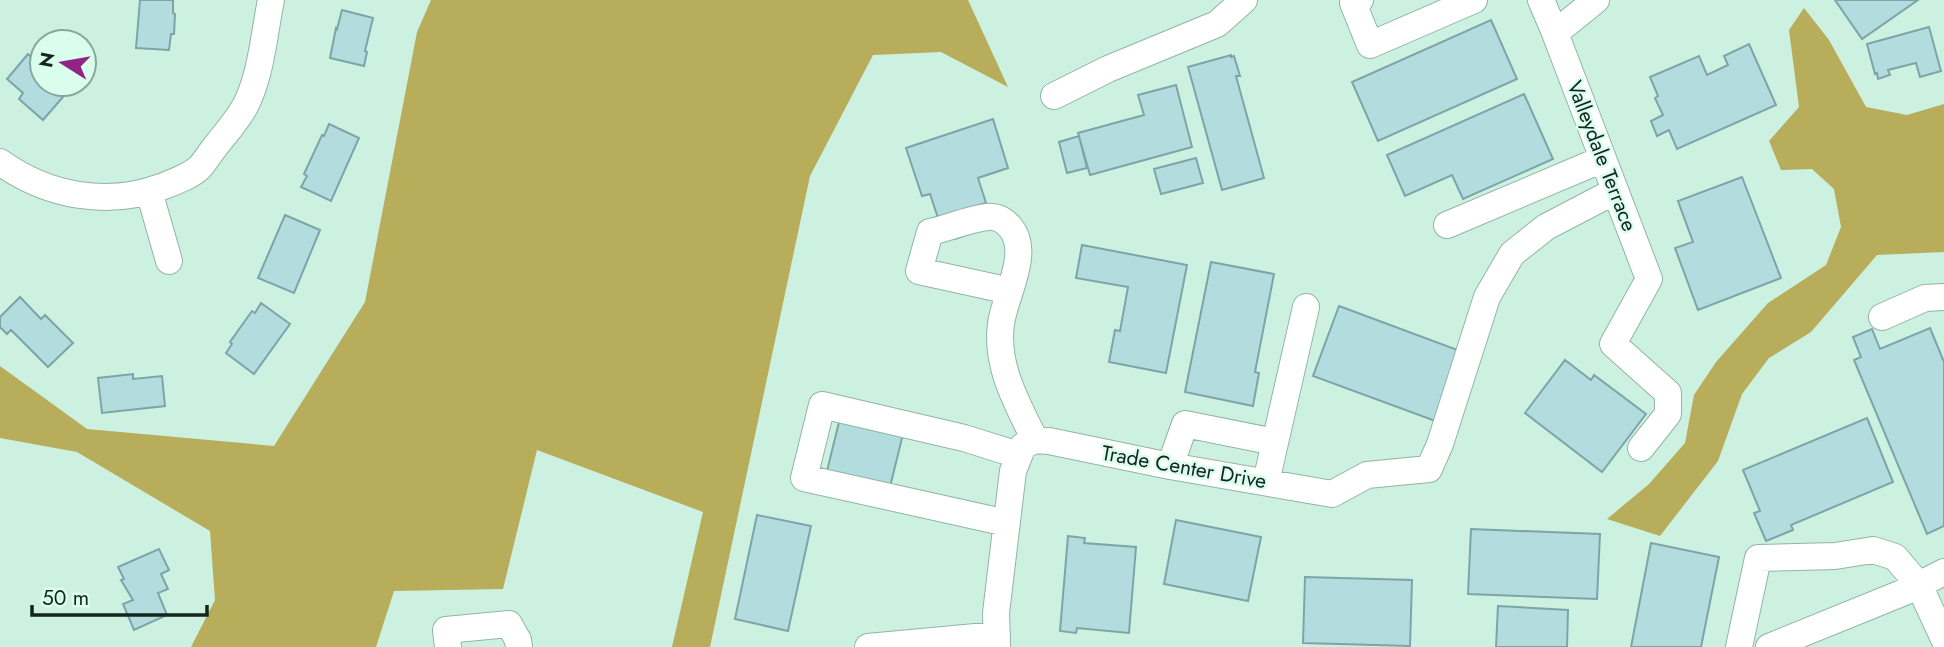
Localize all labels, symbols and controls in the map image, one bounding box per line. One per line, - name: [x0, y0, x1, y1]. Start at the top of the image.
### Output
- north arrow: [28, 28, 98, 98]
- text: N: [32, 50, 61, 70]
- street label: Valleydale Terrace: [1559, 76, 1645, 236]
- street label: Trade Center Drive: [1099, 438, 1269, 496]
- scale bar: [32, 574, 206, 618]
- text: 50 m: [42, 583, 89, 613]

